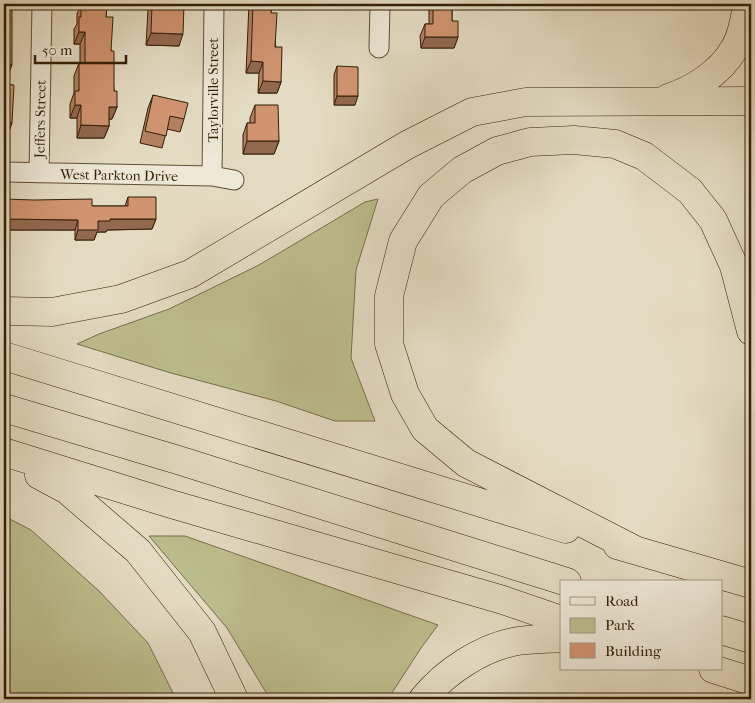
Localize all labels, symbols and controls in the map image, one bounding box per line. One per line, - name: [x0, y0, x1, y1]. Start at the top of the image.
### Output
- scale bar: [35, 32, 126, 64]
- street label: Taylorville Street: [205, 38, 222, 142]
- text: 50 m: [42, 41, 73, 59]
- street label: Jeffers Street: [31, 80, 50, 159]
- street label: West Parkton Drive: [59, 166, 178, 185]
- legend: [560, 580, 722, 670]
- text: Road: [605, 592, 639, 610]
- text: Park: [605, 616, 635, 634]
- text: Building: [605, 642, 662, 660]

